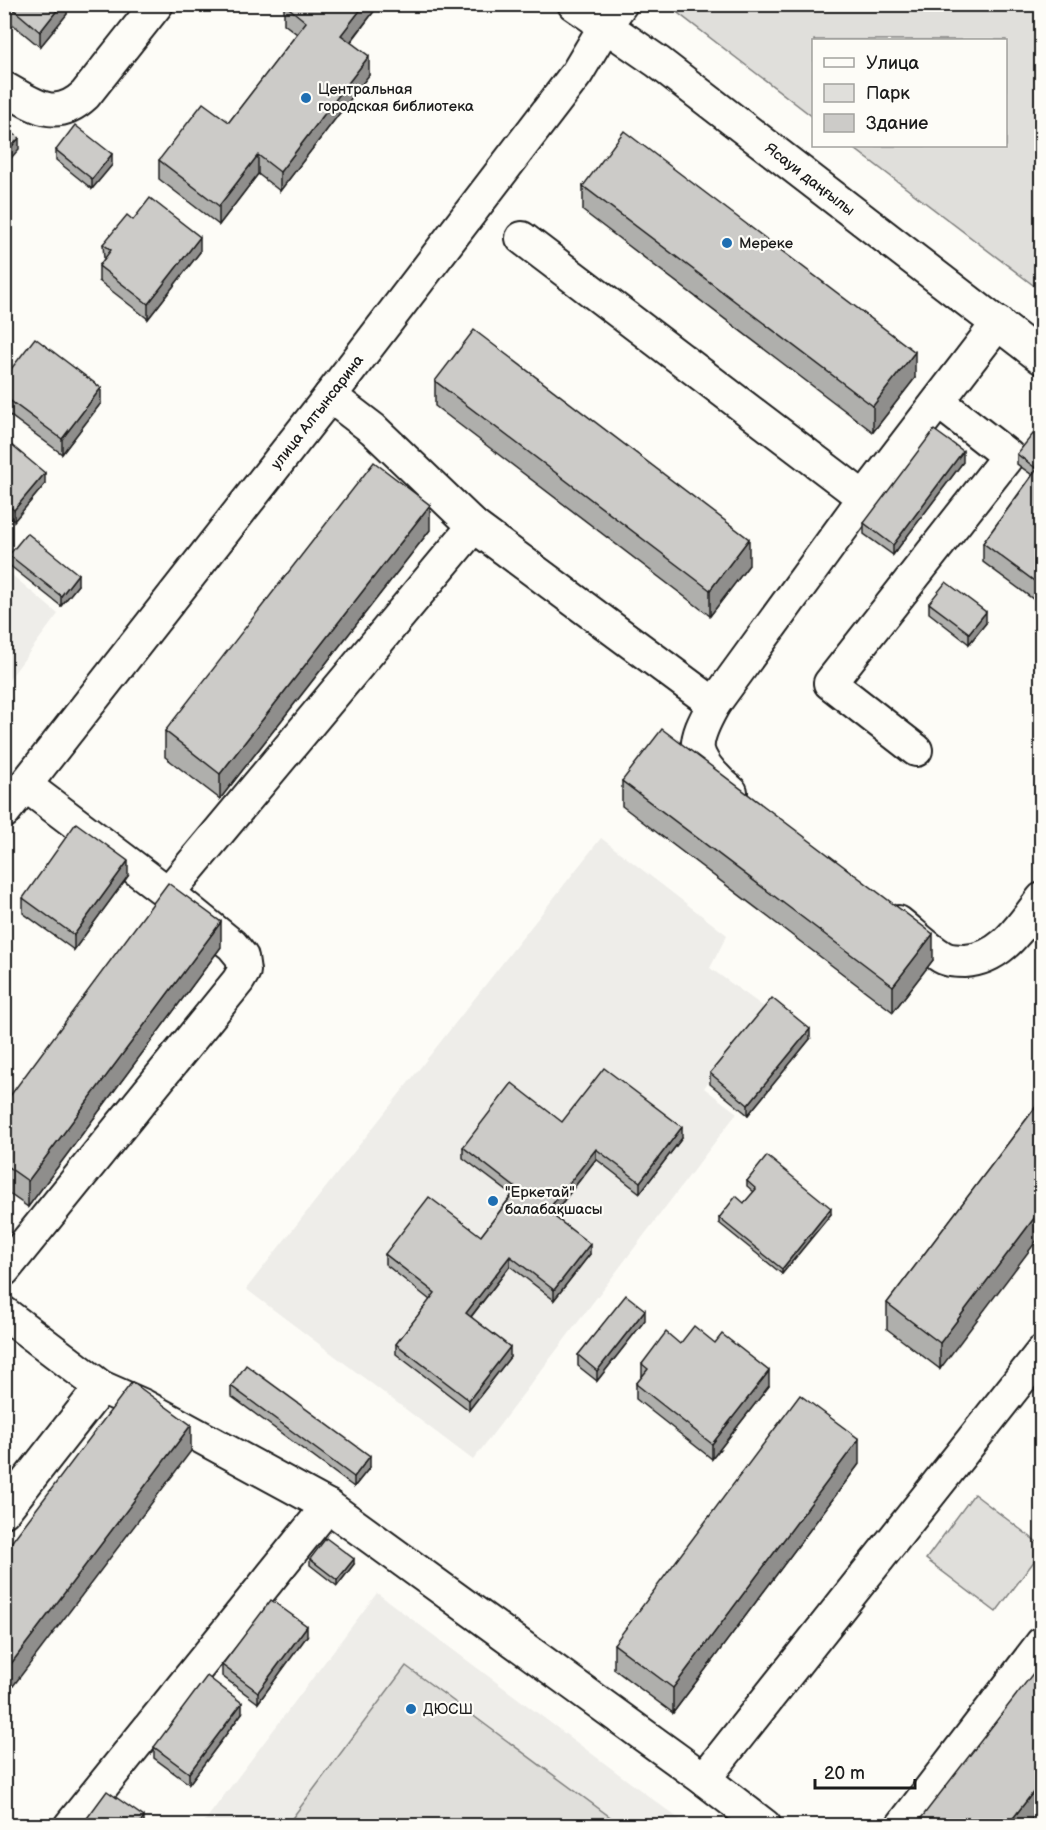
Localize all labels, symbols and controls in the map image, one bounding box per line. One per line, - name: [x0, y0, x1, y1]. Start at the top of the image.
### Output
- legend: [812, 39, 1007, 147]
- text: Улица: [866, 53, 920, 74]
- place label: Центральная городская библиотека: [318, 80, 474, 116]
- text: Парк: [866, 83, 910, 104]
- marker: Центральная городская библиотека: [299, 91, 313, 105]
- text: Здание: [866, 113, 928, 134]
- street label: Ясауи даңғылы: [761, 139, 859, 220]
- place label: Мереке: [739, 234, 793, 253]
- marker: Мереке: [720, 236, 734, 250]
- street label: улица Алтынсарина: [267, 351, 368, 473]
- place label: "Еркетай" балабақшасы: [505, 1183, 603, 1219]
- marker: "Еркетай" балабақшасы: [486, 1194, 500, 1208]
- place label: ДЮСШ: [423, 1700, 473, 1719]
- marker: ДЮСШ: [404, 1702, 418, 1716]
- scale bar: [815, 1752, 916, 1790]
- text: 20 m: [824, 1763, 865, 1784]

